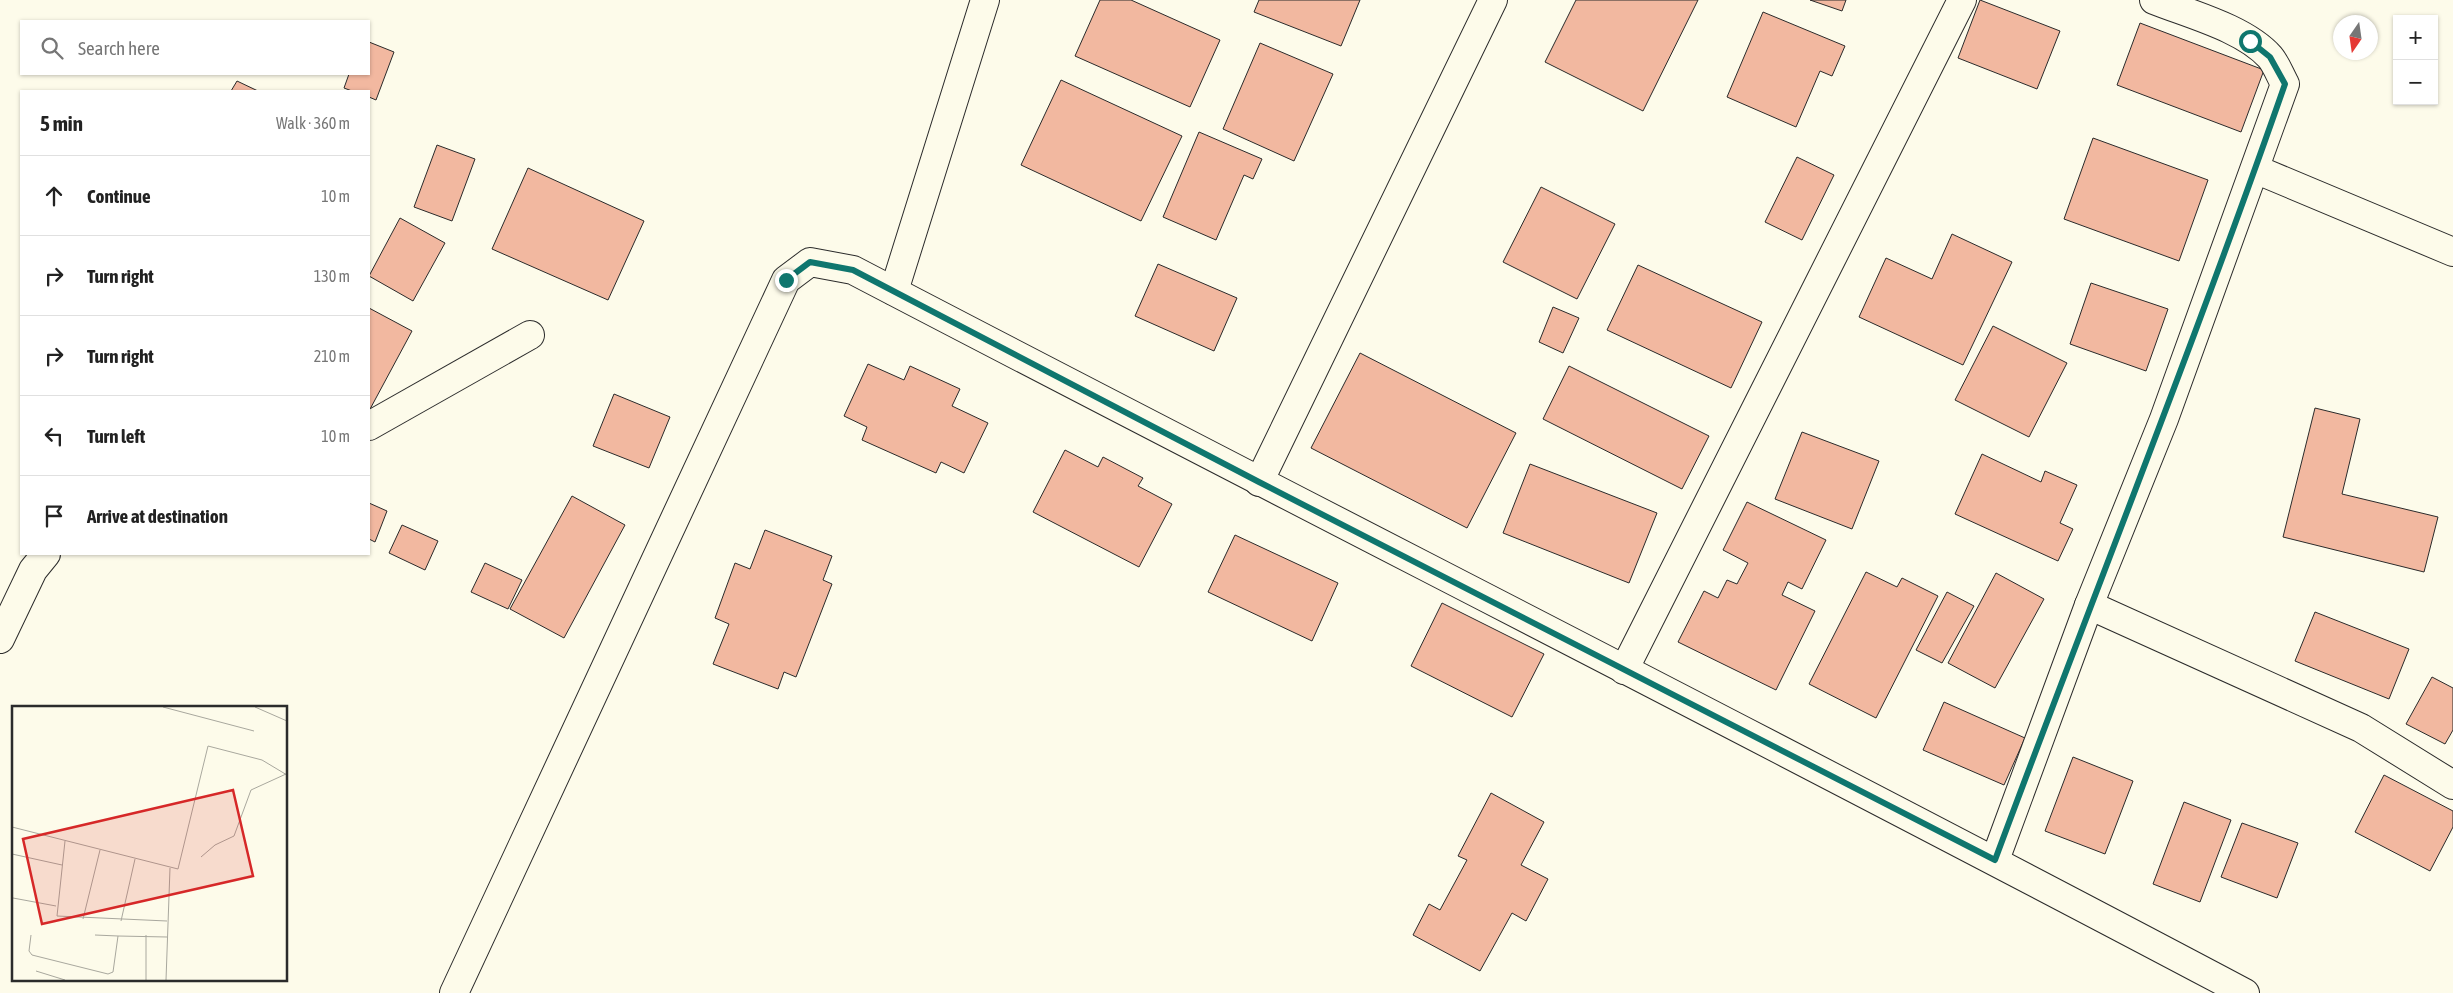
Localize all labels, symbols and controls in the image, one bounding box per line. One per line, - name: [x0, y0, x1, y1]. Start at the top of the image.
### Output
- north arrow: [2333, 15, 2378, 60]
- map controls: [2393, 15, 2438, 105]
- button: +: [2393, 15, 2438, 60]
- search box: [20, 20, 370, 75]
- route start: [2239, 30, 2262, 53]
- icon: search: [38, 34, 66, 62]
- text: Search here: [78, 37, 160, 59]
- button: −: [2393, 60, 2438, 105]
- text: 5 min: [40, 111, 83, 135]
- text: Walk · 360 m: [276, 114, 350, 132]
- icon: ahead: [40, 182, 68, 210]
- text: Continue: [87, 185, 151, 207]
- text: 10 m: [321, 187, 350, 205]
- icon: right: [40, 262, 68, 290]
- text: Turn right: [87, 265, 154, 287]
- text: 130 m: [314, 267, 350, 285]
- route end: [775, 269, 798, 292]
- icon: right: [40, 342, 68, 370]
- text: Turn right: [87, 345, 154, 367]
- text: 210 m: [314, 347, 350, 365]
- icon: left: [40, 422, 68, 450]
- text: Turn left: [87, 425, 145, 447]
- text: 10 m: [321, 427, 350, 445]
- icon: arrive: [40, 502, 68, 530]
- text: Arrive at destination: [87, 505, 228, 527]
- inset map: [12, 706, 288, 980]

